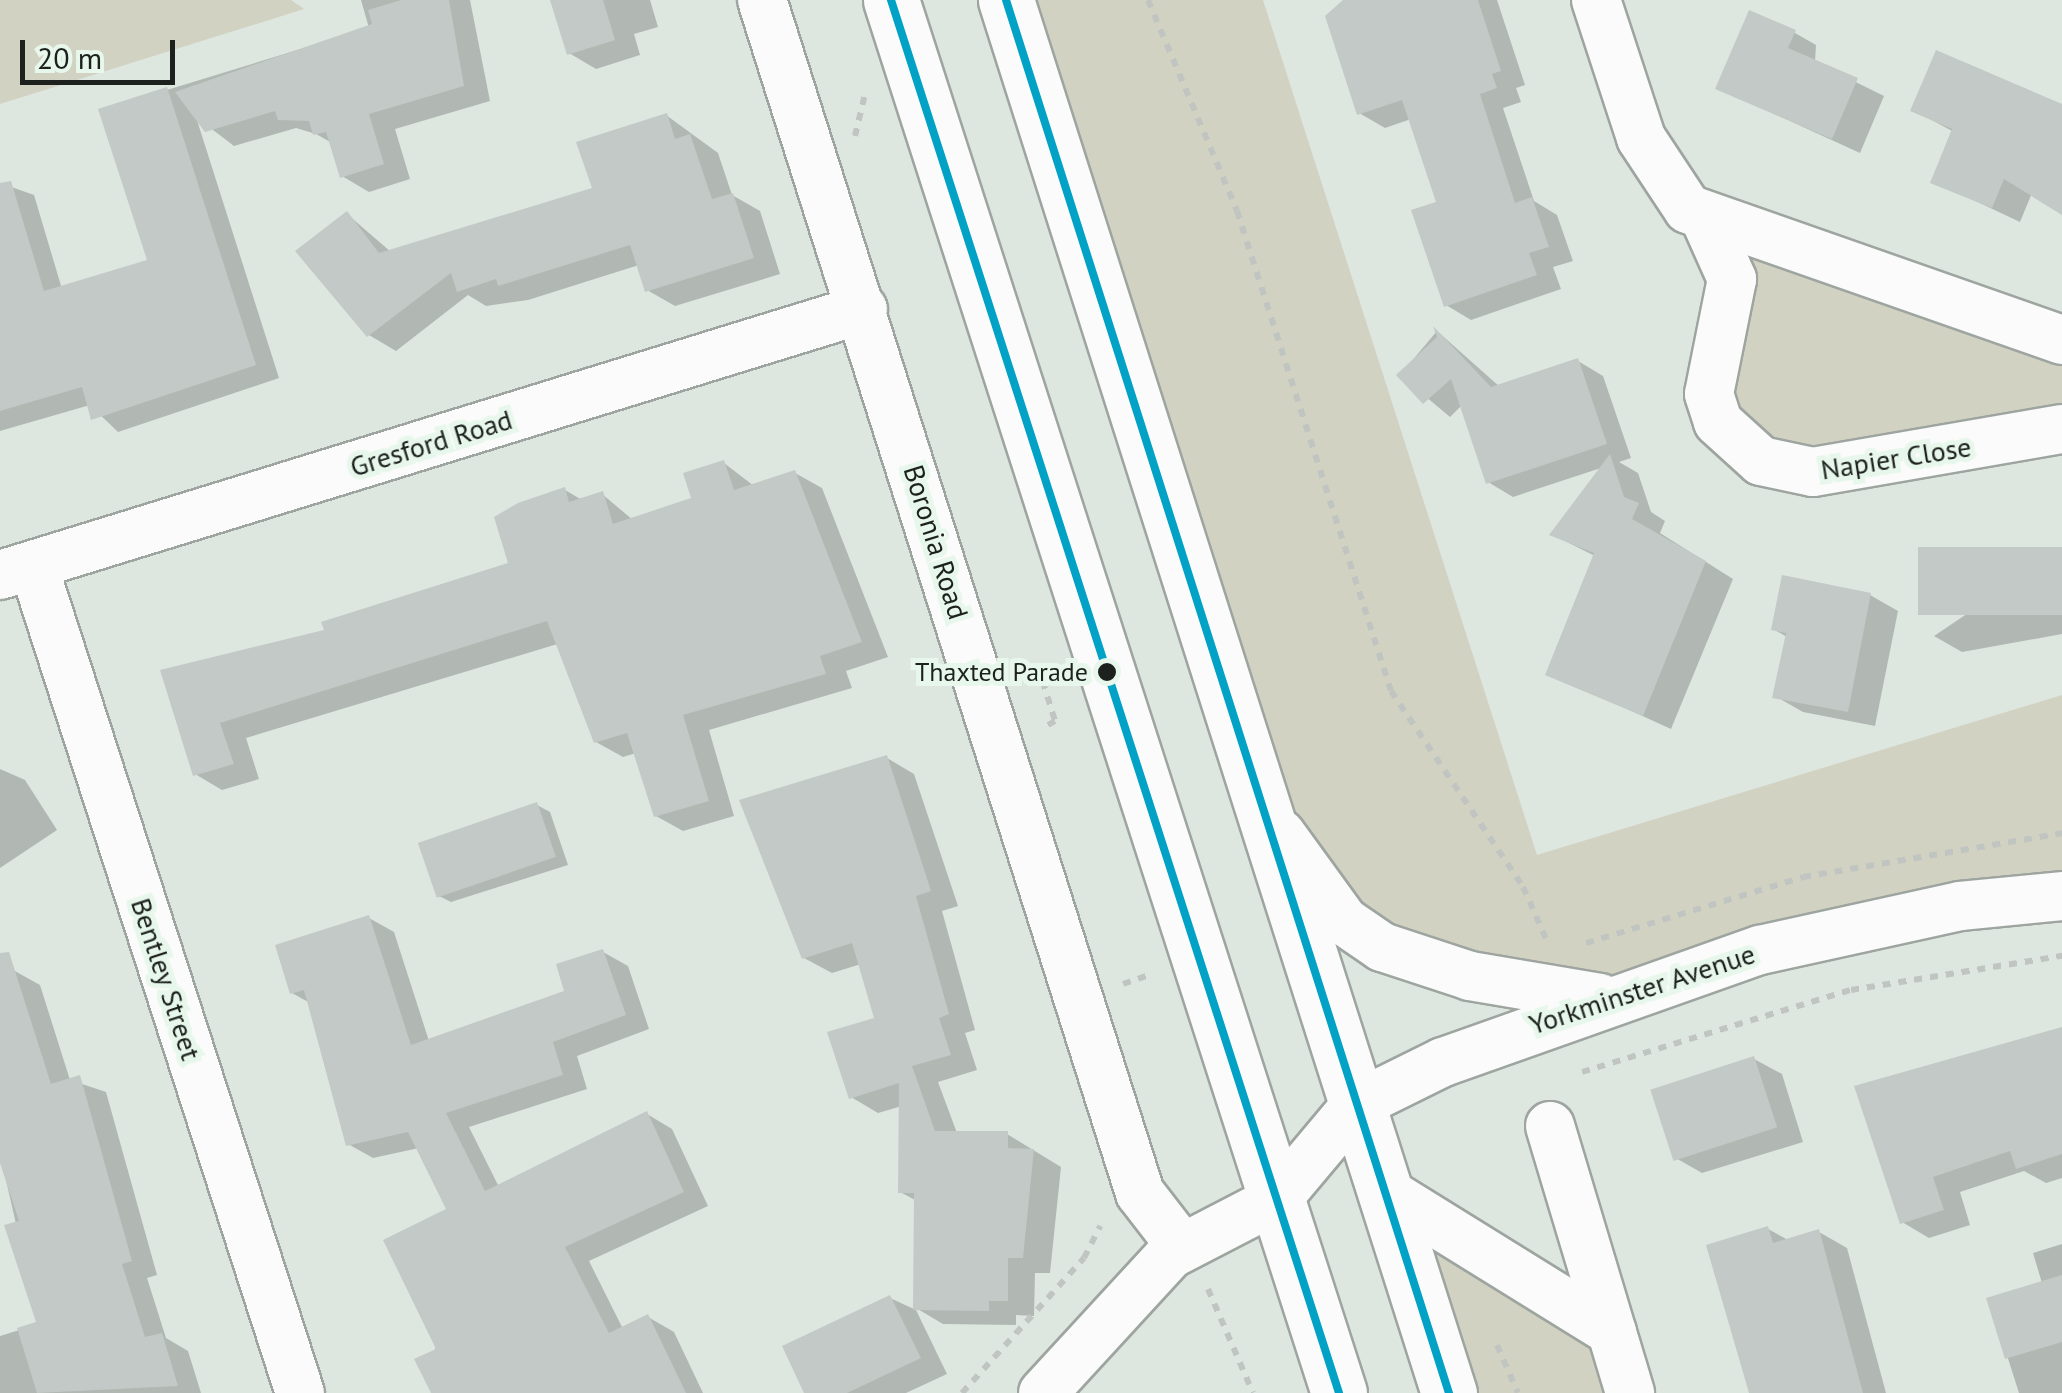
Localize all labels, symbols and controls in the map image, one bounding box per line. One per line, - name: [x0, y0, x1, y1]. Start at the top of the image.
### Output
- scale bar: [25, 20, 180, 82]
- text: 20 m: [37, 38, 102, 77]
- street label: Gresford Road: [346, 402, 516, 484]
- street label: Napier Close: [1818, 430, 1974, 486]
- street label: Boronia Road: [897, 461, 975, 623]
- place label: Thaxted Parade: [915, 656, 1088, 688]
- marker: Thaxted Parade: [1097, 662, 1117, 682]
- street label: Bentley Street: [124, 893, 208, 1065]
- street label: Yorkminster Avenue: [1524, 937, 1760, 1041]

